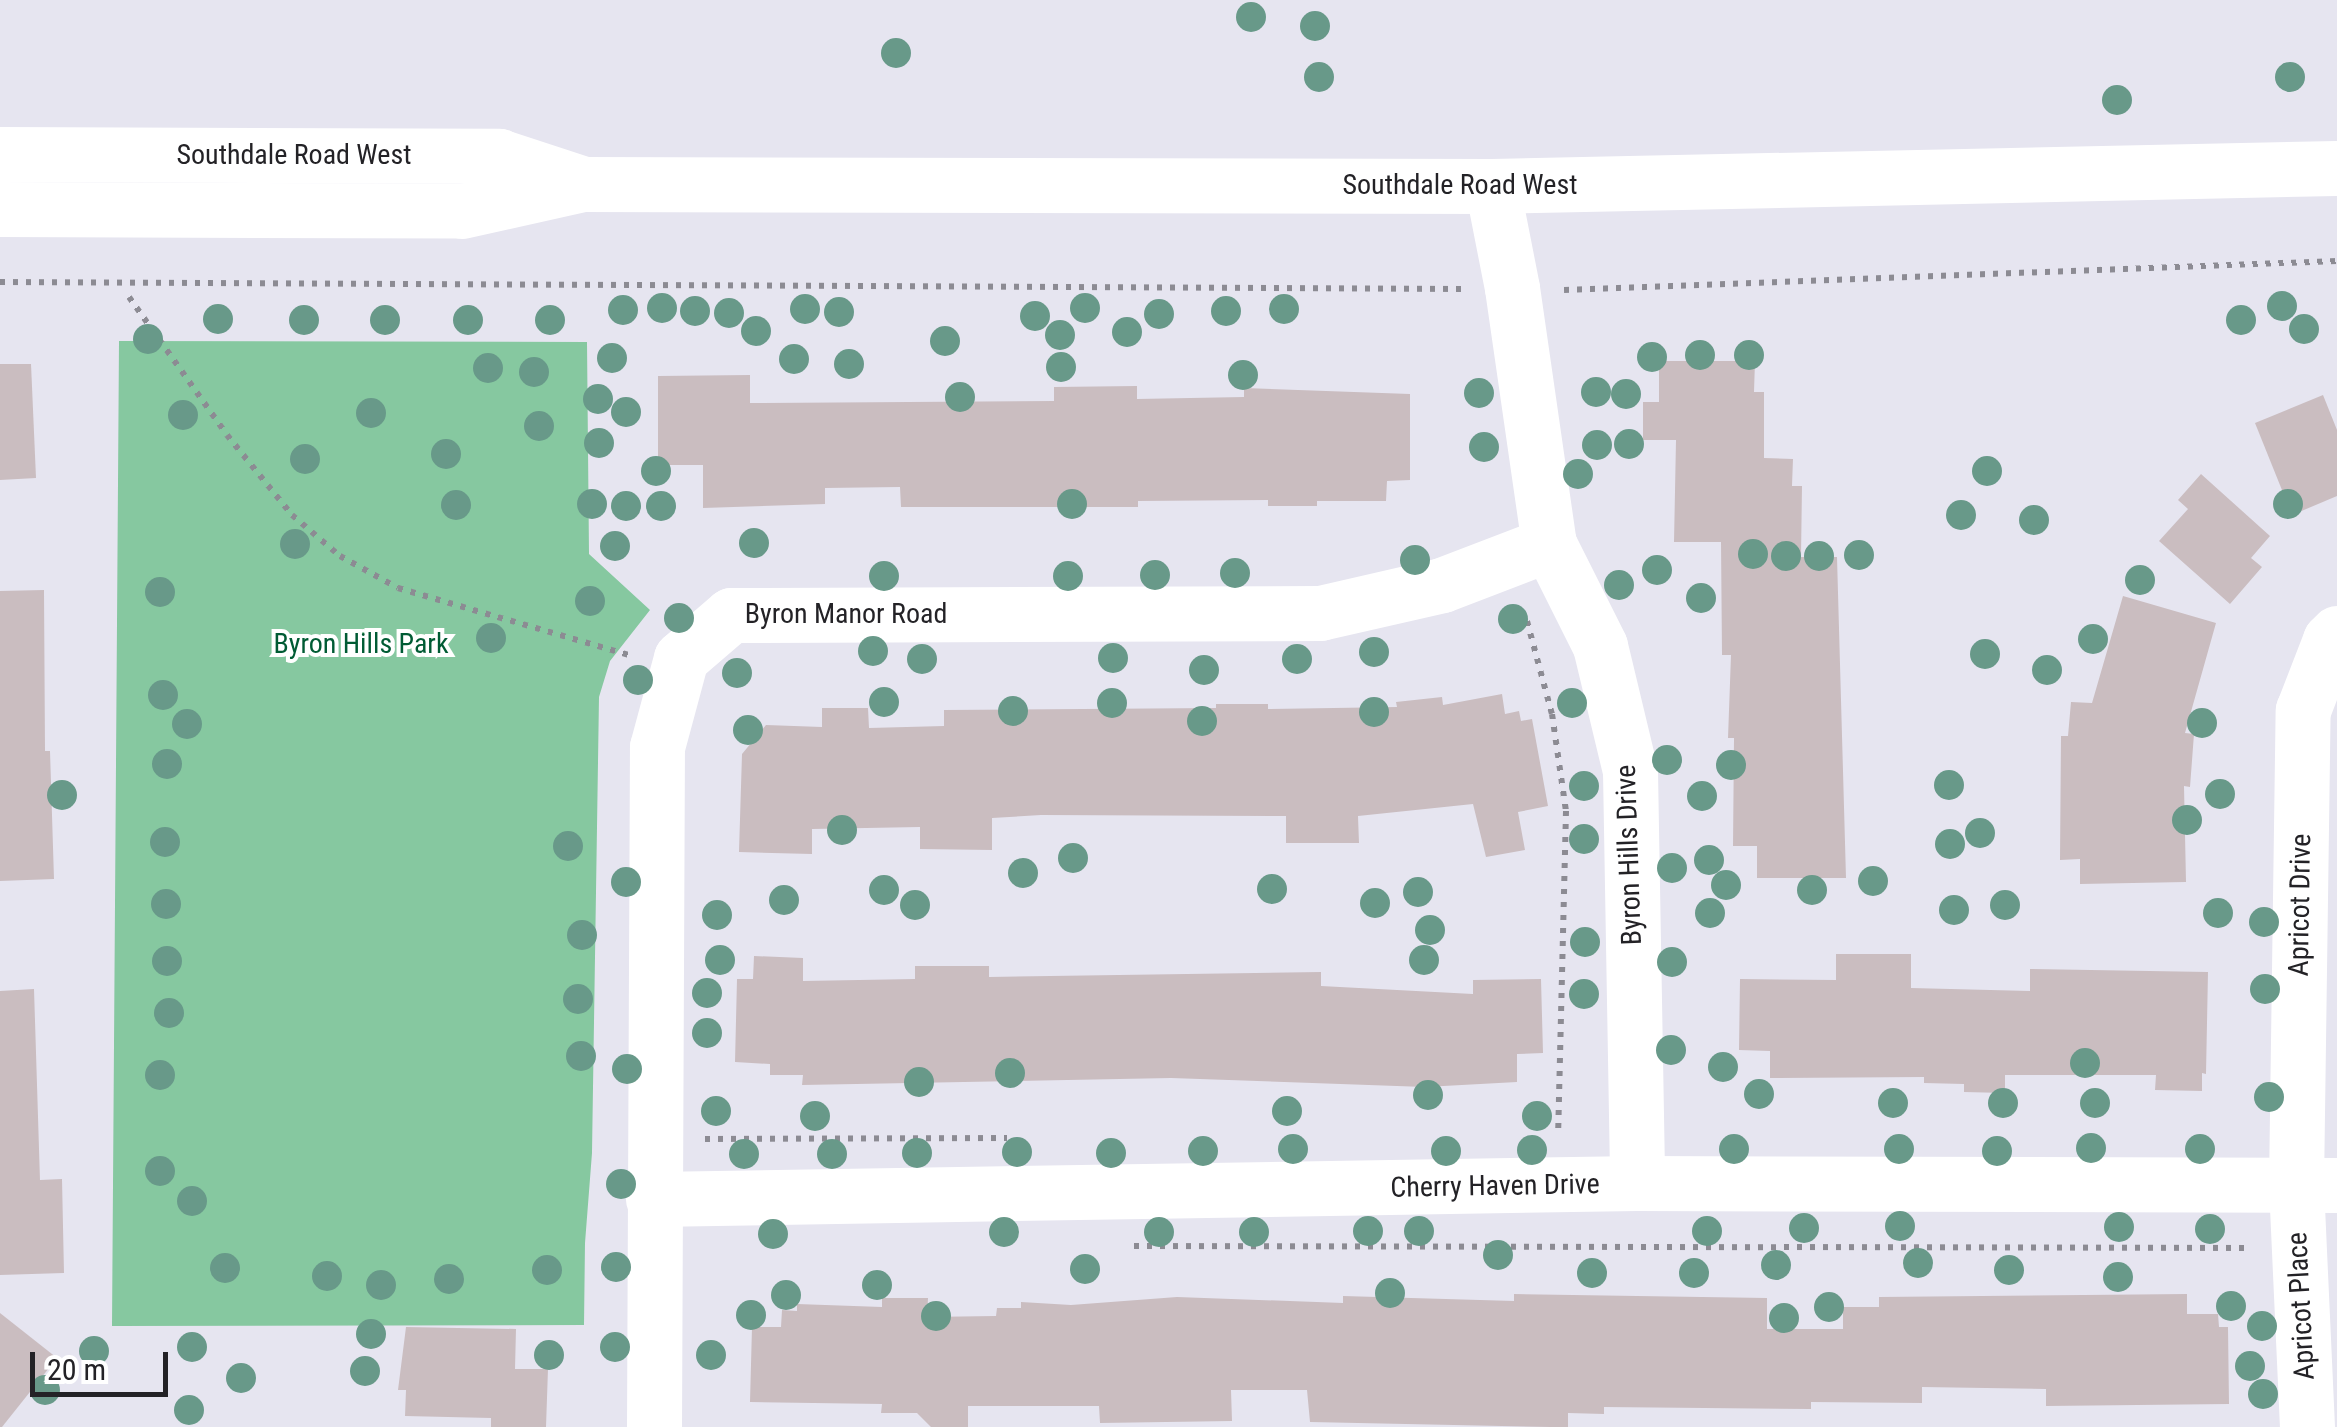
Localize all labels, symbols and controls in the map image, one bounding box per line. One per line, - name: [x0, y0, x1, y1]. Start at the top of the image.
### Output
- street label: Southdale Road West: [177, 138, 411, 172]
- street label: Southdale Road West: [1343, 168, 1577, 202]
- street label: Byron Manor Road: [745, 597, 947, 631]
- park label: Byron Hills Park: [273, 627, 449, 661]
- street label: Byron Hills Drive: [1609, 764, 1649, 946]
- street label: Apricot Drive: [2282, 833, 2318, 977]
- street label: Cherry Haven Drive: [1390, 1167, 1600, 1205]
- street label: Apricot Place: [2280, 1231, 2322, 1381]
- scale bar: [35, 1332, 172, 1394]
- text: 20 m: [47, 1352, 106, 1387]

